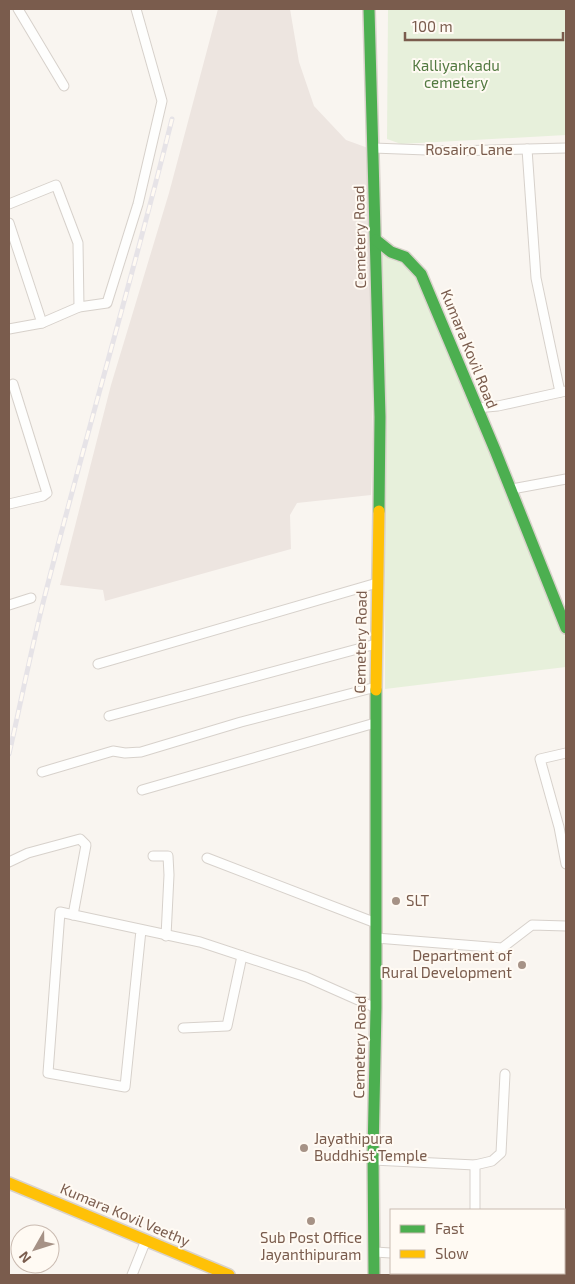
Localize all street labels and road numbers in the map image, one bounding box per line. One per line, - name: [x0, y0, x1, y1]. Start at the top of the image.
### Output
- street label: Rosairo Lane: [425, 140, 513, 158]
- street label: Cemetery Road: [349, 185, 369, 289]
- street label: Kumara Kovil Road: [438, 286, 502, 411]
- street label: Cemetery Road: [350, 590, 370, 694]
- street label: Cemetery Road: [349, 995, 369, 1099]
- street label: Kumara Kovil Veethy: [58, 1179, 193, 1250]

